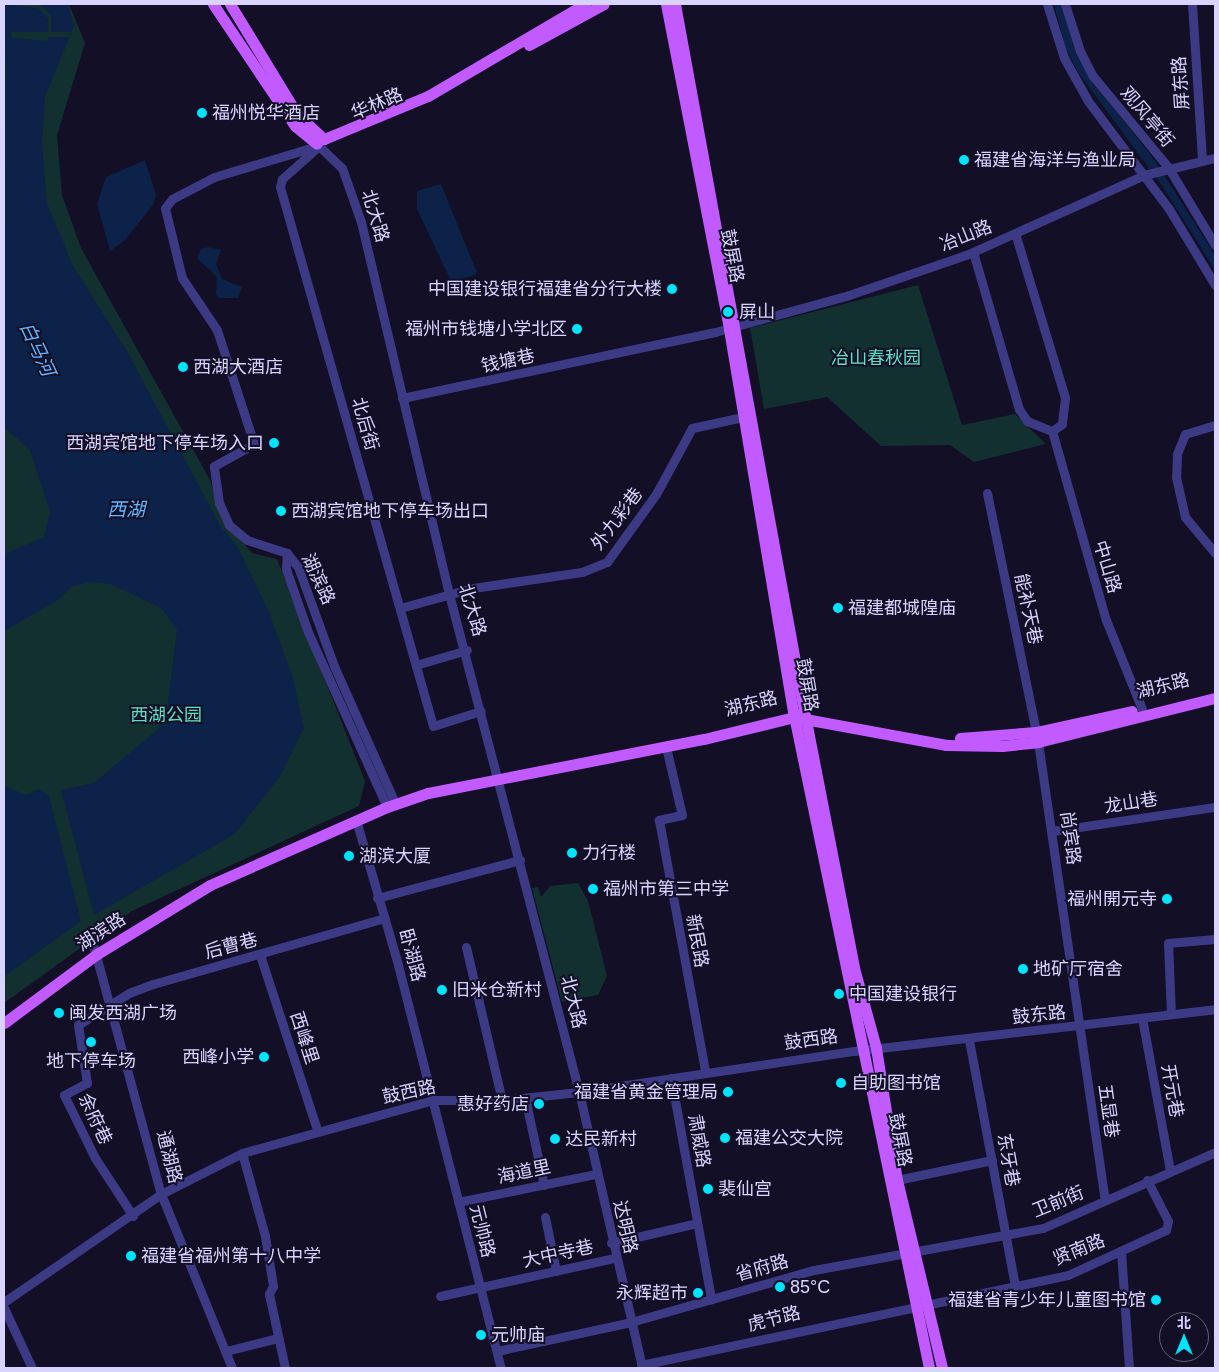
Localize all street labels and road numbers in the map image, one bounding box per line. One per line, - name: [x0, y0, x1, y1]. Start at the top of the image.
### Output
- street label: 屏东路: [1168, 55, 1194, 111]
- street label: 观风亭街: [1116, 82, 1178, 152]
- street label: 华林路: [348, 84, 406, 124]
- street label: 北大路: [357, 187, 393, 245]
- street label: 冶山路: [937, 216, 995, 256]
- street label: 鼓屏路: [716, 227, 748, 285]
- street label: 钱塘巷: [479, 345, 537, 377]
- street label: 北后街: [347, 395, 383, 453]
- street label: 外九彩巷: [587, 484, 647, 554]
- street label: 中山路: [1089, 538, 1125, 596]
- street label: 湖滨路: [297, 550, 339, 608]
- street label: 能补天巷: [1010, 572, 1046, 646]
- street label: 北大路: [454, 581, 490, 639]
- street label: 鼓屏路: [792, 657, 822, 713]
- street label: 湖东路: [1134, 669, 1192, 703]
- street label: 湖东路: [722, 687, 780, 721]
- street label: 龙山巷: [1103, 788, 1159, 818]
- street label: 尚宾路: [1056, 810, 1084, 866]
- street label: 湖滨路: [72, 908, 130, 956]
- street label: 新民路: [682, 913, 712, 969]
- street label: 卧湖路: [395, 926, 429, 984]
- street label: 后曹巷: [202, 929, 260, 963]
- street label: 北大路: [556, 973, 590, 1031]
- street label: 鼓东路: [1011, 1001, 1067, 1029]
- street label: 西峰里: [285, 1009, 323, 1067]
- street label: 鼓西路: [783, 1026, 839, 1054]
- street label: 开元巷: [1157, 1063, 1187, 1119]
- street label: 鼓西路: [380, 1076, 438, 1108]
- street label: 五显巷: [1094, 1083, 1122, 1139]
- street label: 余府巷: [74, 1090, 116, 1148]
- street label: 鼓屏路: [884, 1111, 916, 1169]
- street label: 肃威路: [684, 1113, 714, 1169]
- street label: 通湖路: [152, 1128, 186, 1186]
- street label: 东牙巷: [993, 1132, 1023, 1188]
- street label: 海道里: [495, 1156, 553, 1188]
- street label: 卫前街: [1029, 1182, 1087, 1222]
- street label: 达明路: [608, 1198, 642, 1256]
- street label: 元帅路: [465, 1202, 499, 1260]
- street label: 贤南路: [1050, 1230, 1108, 1270]
- street label: 大中寺巷: [521, 1236, 595, 1272]
- street label: 省府路: [733, 1250, 791, 1286]
- street label: 虎节路: [745, 1302, 803, 1336]

